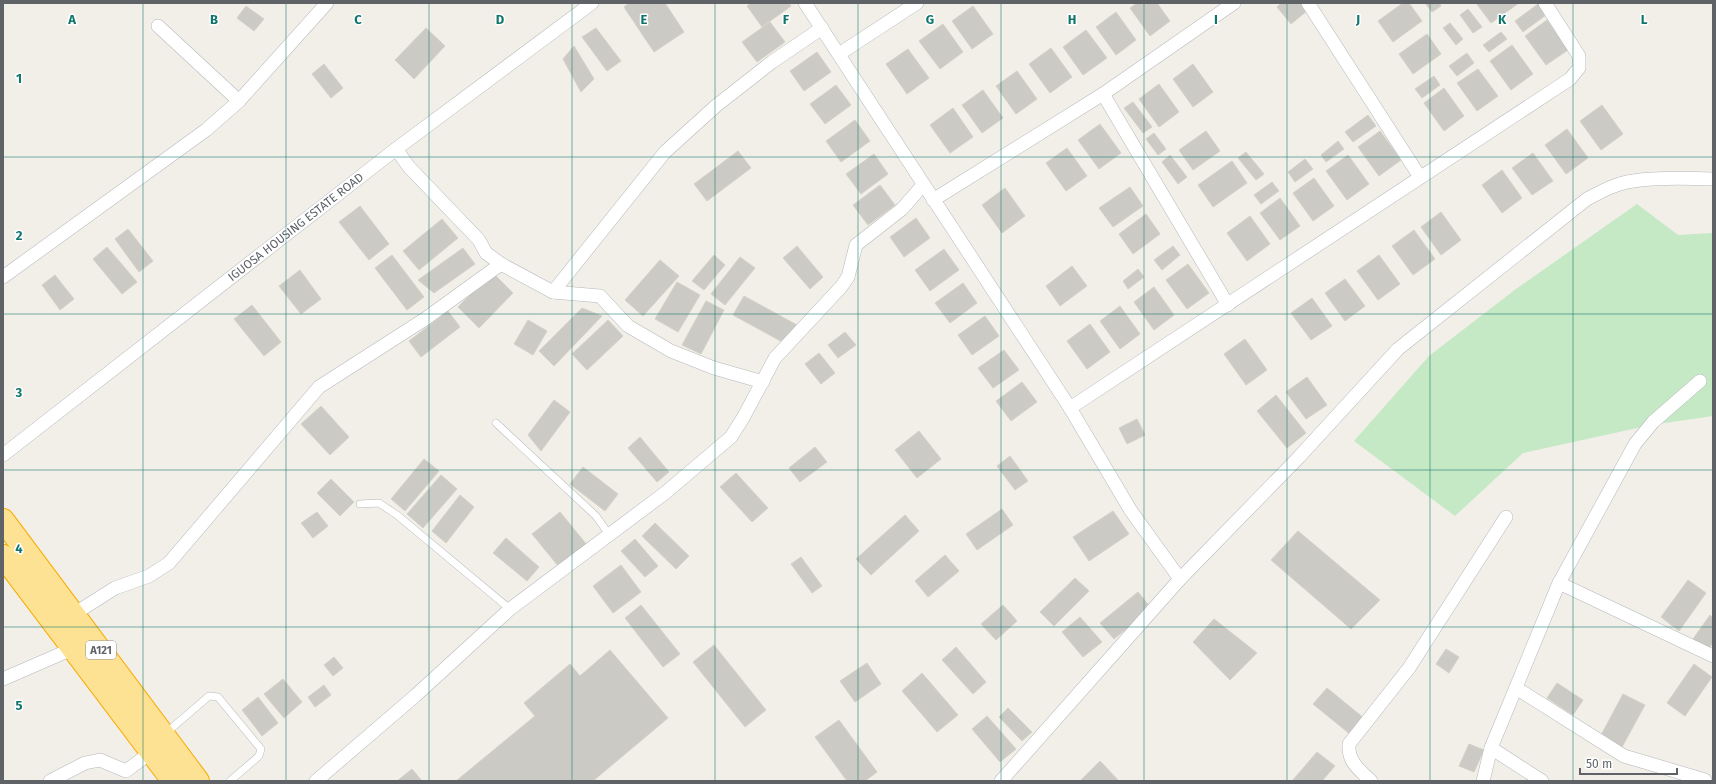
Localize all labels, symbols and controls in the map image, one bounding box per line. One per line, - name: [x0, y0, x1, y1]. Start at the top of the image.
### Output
- text: A: [67, 12, 76, 27]
- text: B: [210, 12, 218, 27]
- text: C: [354, 12, 362, 27]
- text: D: [496, 12, 505, 27]
- text: E: [641, 12, 648, 27]
- text: F: [783, 12, 790, 27]
- text: G: [926, 12, 934, 27]
- text: H: [1068, 12, 1076, 27]
- text: I: [1214, 12, 1218, 27]
- text: J: [1355, 12, 1360, 27]
- text: K: [1498, 12, 1507, 27]
- text: L: [1641, 12, 1648, 27]
- text: 1: [16, 71, 22, 86]
- street label: IGUOSA HOUSING ESTATE ROAD: [225, 170, 366, 284]
- text: 2: [16, 228, 23, 243]
- text: 3: [15, 385, 23, 400]
- text: 4: [15, 541, 23, 556]
- road number: A121: [86, 641, 116, 659]
- text: 5: [16, 698, 23, 713]
- scale bar: [1580, 750, 1677, 776]
- text: 50 m: [1586, 757, 1612, 771]

